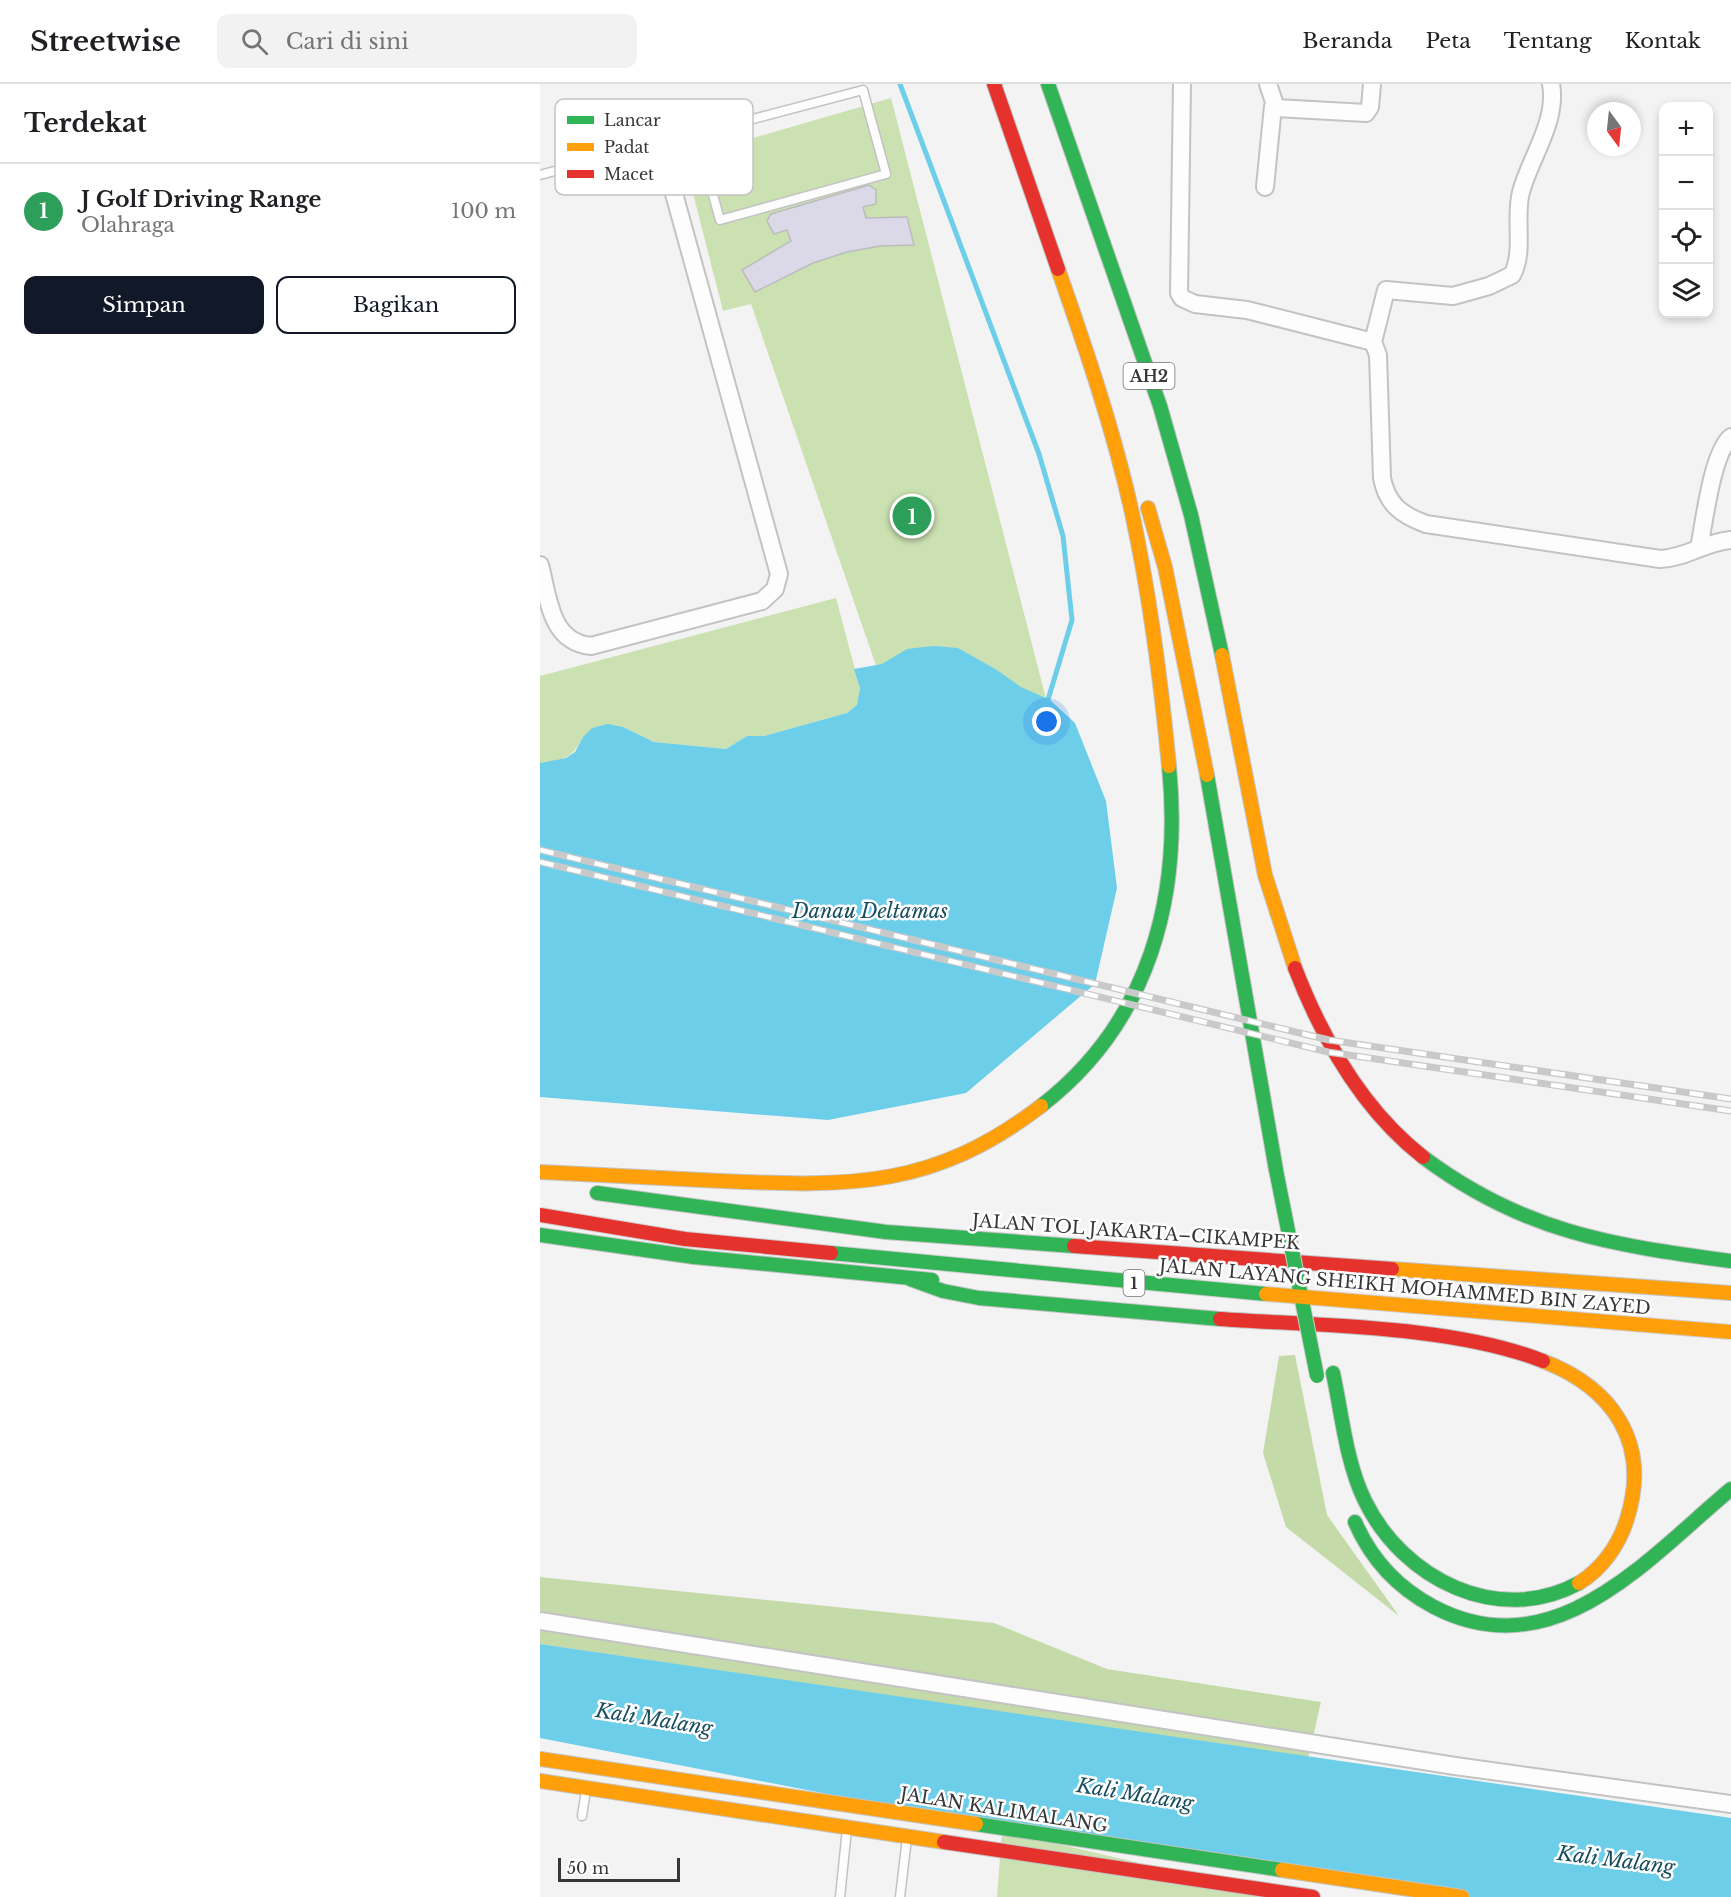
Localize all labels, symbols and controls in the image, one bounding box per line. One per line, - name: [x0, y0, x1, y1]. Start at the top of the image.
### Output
- search box: [217, 14, 637, 68]
- text: Streetwise: [30, 24, 181, 59]
- icon: search: [238, 25, 271, 58]
- text: Cari di sini: [286, 28, 409, 55]
- text: Beranda: [1302, 28, 1392, 54]
- text: Peta: [1425, 28, 1471, 54]
- text: Tentang: [1504, 28, 1592, 54]
- text: Kontak: [1625, 28, 1701, 54]
- legend: [555, 99, 753, 195]
- north arrow: [1587, 102, 1641, 156]
- map controls: [1659, 102, 1713, 318]
- button: +: [1659, 102, 1713, 156]
- text: Terdekat: [24, 107, 147, 139]
- text: Lancar: [604, 110, 661, 130]
- text: Padat: [604, 137, 649, 157]
- button: −: [1659, 156, 1713, 210]
- text: Macet: [604, 164, 654, 184]
- text: J Golf Driving Range: [81, 186, 321, 213]
- text: 1: [39, 199, 48, 223]
- text: 100 m: [451, 199, 516, 223]
- button: locate: [1659, 210, 1713, 264]
- text: Olahraga: [81, 213, 175, 237]
- button: layers: [1659, 264, 1713, 318]
- button: Simpan: [24, 276, 264, 334]
- button: Bagikan: [276, 276, 516, 334]
- road number: AH2: [1124, 363, 1174, 389]
- pin: 1: [892, 494, 932, 538]
- your location: [1032, 707, 1061, 736]
- water label: Danau Deltamas: [791, 899, 948, 923]
- street label: JALAN TOL JAKARTA–CIKAMPEK: [969, 1209, 1302, 1255]
- street label: JALAN LAYANG SHEIKH MOHAMMED BIN ZAYED: [1156, 1254, 1652, 1319]
- road number: 1: [1124, 1270, 1144, 1296]
- water label: Kali Malang: [593, 1698, 715, 1740]
- water label: Kali Malang: [1074, 1773, 1196, 1815]
- street label: JALAN KALIMALANG: [897, 1782, 1110, 1837]
- water label: Kali Malang: [1555, 1841, 1677, 1879]
- scale bar: [558, 1855, 680, 1882]
- text: 50 m: [567, 1858, 609, 1878]

